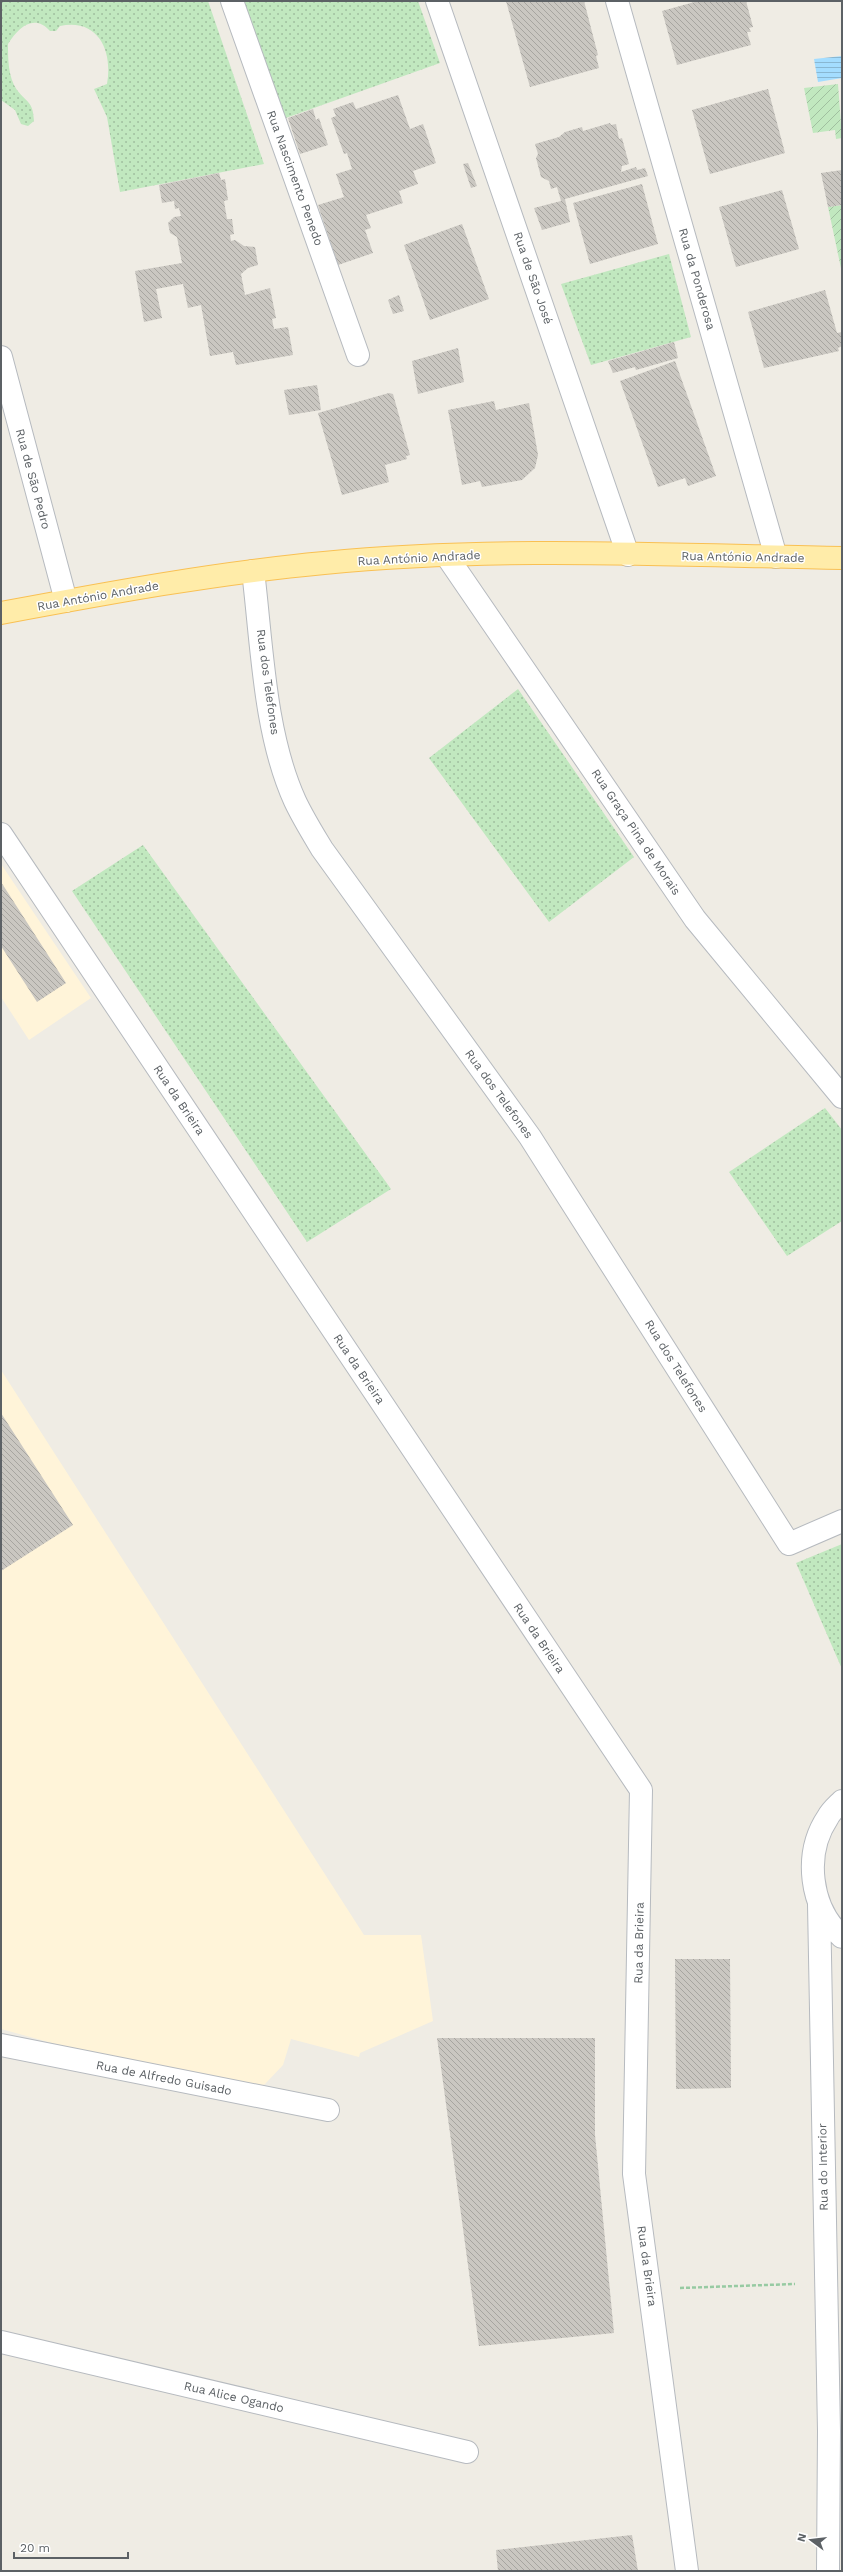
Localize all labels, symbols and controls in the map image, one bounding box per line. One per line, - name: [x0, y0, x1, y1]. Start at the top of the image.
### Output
- street label: Rua Nascimento Penedo: [264, 108, 326, 248]
- street label: Rua da Ponderosa: [676, 226, 718, 332]
- street label: Rua de São José: [511, 230, 555, 326]
- street label: Rua de São Pedro: [13, 427, 53, 531]
- street label: Rua António Andrade: [357, 548, 481, 568]
- street label: Rua António Andrade: [681, 549, 805, 565]
- street label: Rua António Andrade: [36, 578, 160, 614]
- street label: Rua dos Telefones: [254, 628, 282, 736]
- street label: Rua Graça Pina de Morais: [589, 766, 683, 898]
- street label: Rua dos Telefones: [462, 1047, 536, 1141]
- street label: Rua da Brieira: [150, 1062, 208, 1138]
- street label: Rua dos Telefones: [642, 1317, 710, 1415]
- street label: Rua da Brieira: [330, 1331, 388, 1407]
- street label: Rua da Brieira: [510, 1600, 568, 1676]
- street label: Rua da Brieira: [631, 1902, 647, 1984]
- street label: Rua de Alfredo Guisado: [95, 2058, 233, 2098]
- street label: Rua do Interior: [815, 2123, 831, 2211]
- street label: Rua da Brieira: [634, 2225, 660, 2308]
- street label: Rua Alice Ogando: [183, 2379, 285, 2415]
- north arrow: [791, 2520, 831, 2560]
- text: N: [794, 2532, 809, 2543]
- scale bar: [14, 2534, 128, 2560]
- text: 20 m: [20, 2541, 50, 2555]

